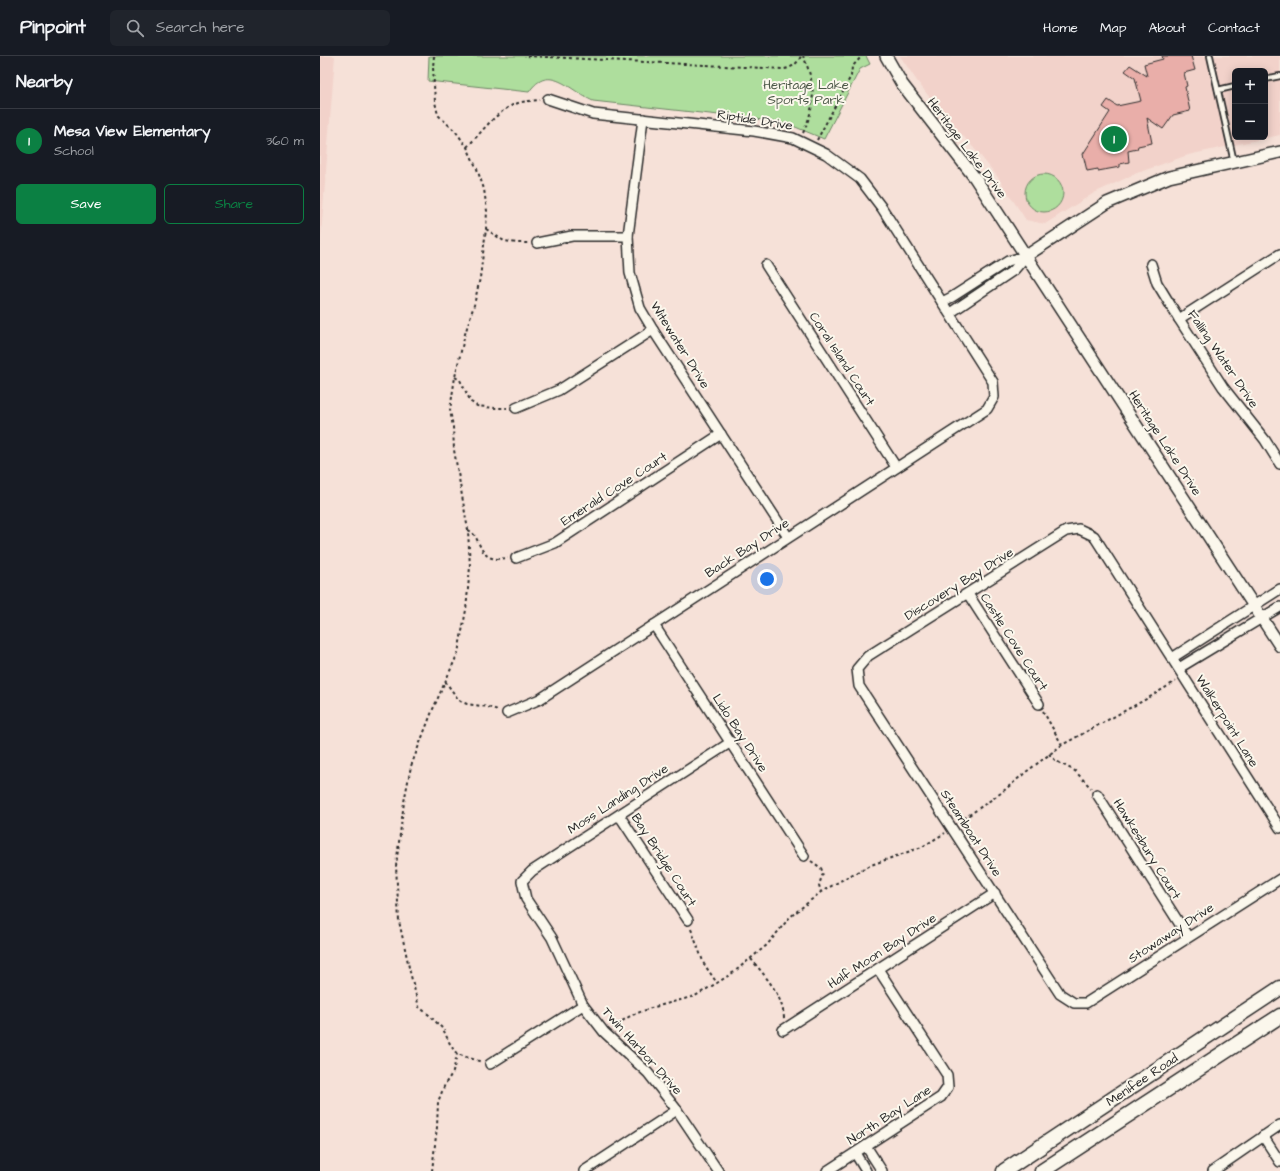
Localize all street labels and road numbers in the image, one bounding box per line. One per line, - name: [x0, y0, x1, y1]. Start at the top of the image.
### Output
- street label: Heritage Lake Drive: [922, 94, 1011, 203]
- street label: Riptide Drive: [716, 105, 794, 135]
- street label: Witewater Drive: [646, 298, 714, 392]
- street label: Falling Water Drive: [1183, 306, 1263, 412]
- street label: Coral Island Court: [805, 309, 880, 410]
- street label: Heritage Lake Drive: [1123, 387, 1206, 500]
- street label: Emerald Cove Court: [557, 447, 671, 530]
- street label: Back Bay Drive: [701, 514, 793, 583]
- street label: Discovery Bay Drive: [901, 543, 1017, 626]
- street label: Castle Cove Court: [976, 590, 1053, 695]
- street label: Walkerpoint Lane: [1191, 671, 1263, 771]
- street label: Lido Bay Drive: [707, 690, 772, 776]
- street label: Moss Landing Drive: [564, 760, 672, 839]
- street label: Steamboat Drive: [936, 786, 1006, 880]
- street label: Hawkesbury Court: [1108, 795, 1186, 904]
- street label: Bay Bridge Court: [626, 810, 701, 911]
- street label: Stowaway Drive: [1125, 899, 1218, 968]
- street label: Half Moon Bay Drive: [824, 909, 940, 994]
- street label: Twin Harbor Drive: [598, 1003, 686, 1099]
- street label: Menifee Road: [1103, 1049, 1182, 1111]
- street label: North Bay Lane: [843, 1081, 935, 1150]

